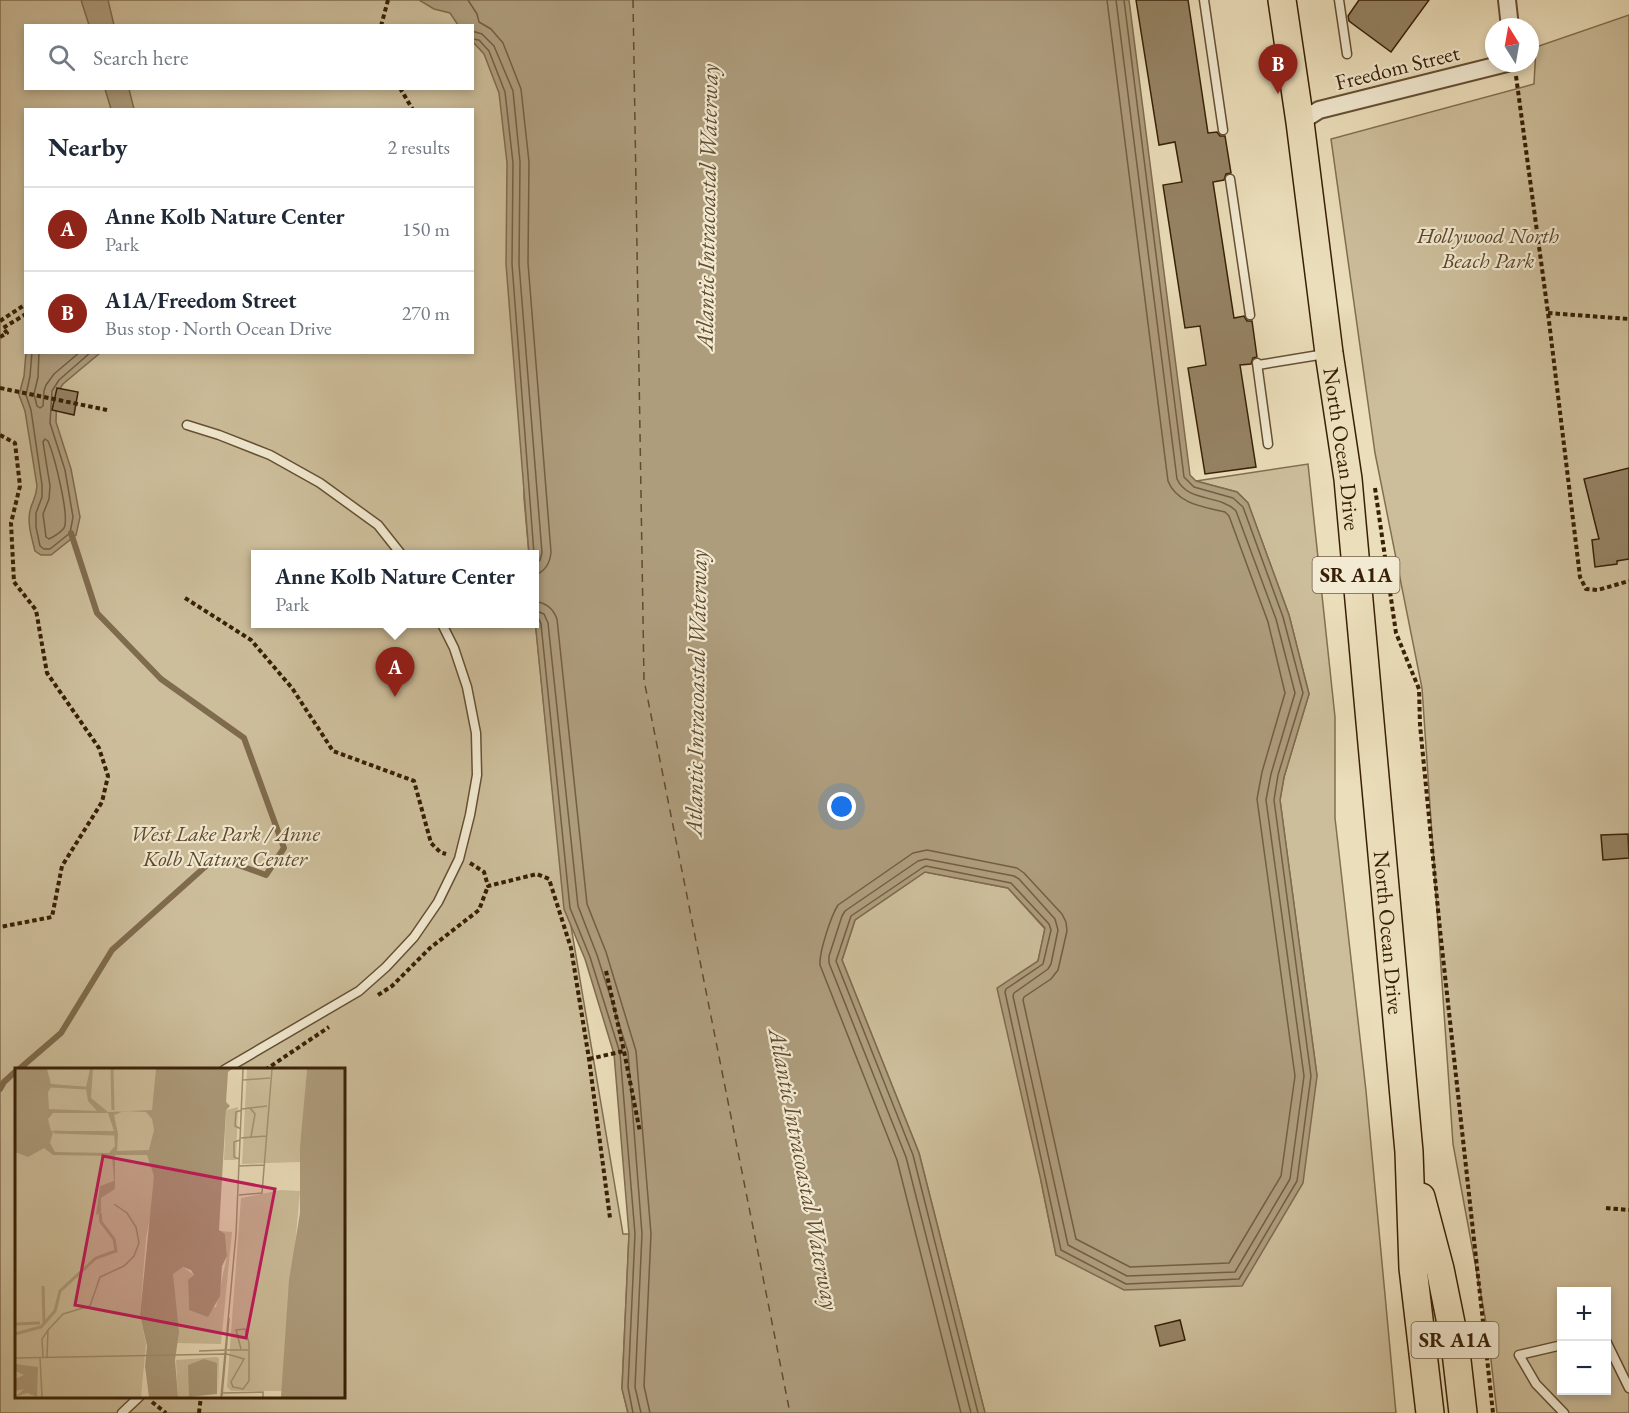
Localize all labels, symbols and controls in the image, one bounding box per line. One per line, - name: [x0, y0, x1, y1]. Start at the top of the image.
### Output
- north arrow: [1485, 18, 1539, 72]
- search box: [24, 24, 474, 90]
- street label: Freedom Street: [1332, 38, 1462, 97]
- icon: search: [45, 41, 78, 74]
- text: Search here: [93, 43, 188, 72]
- pin: B: [1258, 44, 1298, 94]
- water label: Atlantic Intracoastal Waterway: [688, 63, 725, 352]
- text: Nearby: [48, 130, 128, 164]
- text: 2 results: [387, 134, 450, 160]
- text: Anne Kolb Nature Center: [105, 202, 345, 231]
- text: A: [60, 216, 75, 242]
- text: 150 m: [402, 216, 450, 242]
- park label: Hollywood North Beach Park: [1416, 221, 1559, 275]
- text: Park: [105, 231, 139, 257]
- text: A1A/Freedom Street: [105, 286, 296, 315]
- text: B: [61, 300, 74, 326]
- text: 270 m: [402, 300, 450, 326]
- text: Bus stop · North Ocean Drive: [105, 315, 332, 341]
- street label: North Ocean Drive: [1316, 366, 1367, 532]
- water label: Atlantic Intracoastal Waterway: [677, 549, 714, 838]
- popup: [251, 550, 539, 628]
- road number: SR A1A: [1312, 557, 1400, 593]
- text: Anne Kolb Nature Center: [275, 562, 515, 591]
- text: Park: [275, 591, 309, 617]
- pin: A: [376, 648, 414, 697]
- your location: [827, 792, 856, 821]
- park label: West Lake Park / Anne Kolb Nature Center: [130, 819, 320, 873]
- street label: North Ocean Drive: [1367, 850, 1410, 1016]
- water label: Atlantic Intracoastal Waterway: [762, 1023, 847, 1313]
- inset map: [15, 1068, 345, 1398]
- map controls: [1557, 1287, 1611, 1395]
- button: +: [1557, 1287, 1611, 1341]
- road number: SR A1A: [1412, 1322, 1498, 1358]
- button: −: [1557, 1341, 1611, 1395]

